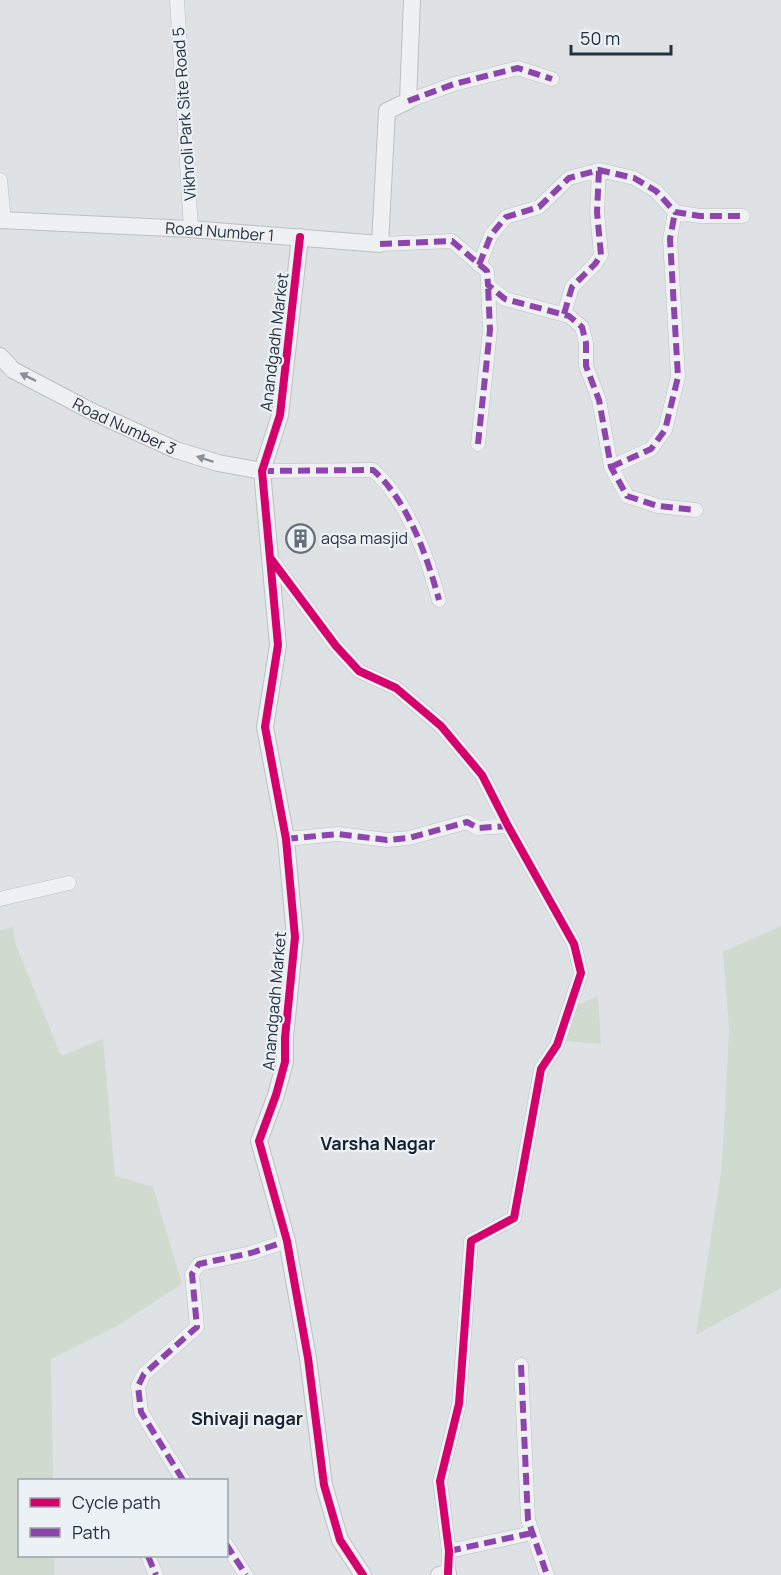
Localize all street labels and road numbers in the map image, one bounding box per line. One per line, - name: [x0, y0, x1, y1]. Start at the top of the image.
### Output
- street label: Vikhroli Park Site Road 5: [167, 26, 201, 202]
- street label: Road Number 1: [165, 217, 275, 247]
- street label: Anandgadh Market: [255, 271, 293, 413]
- street label: Road Number 3: [69, 392, 180, 460]
- street label: Anandgadh Market: [257, 930, 291, 1072]

